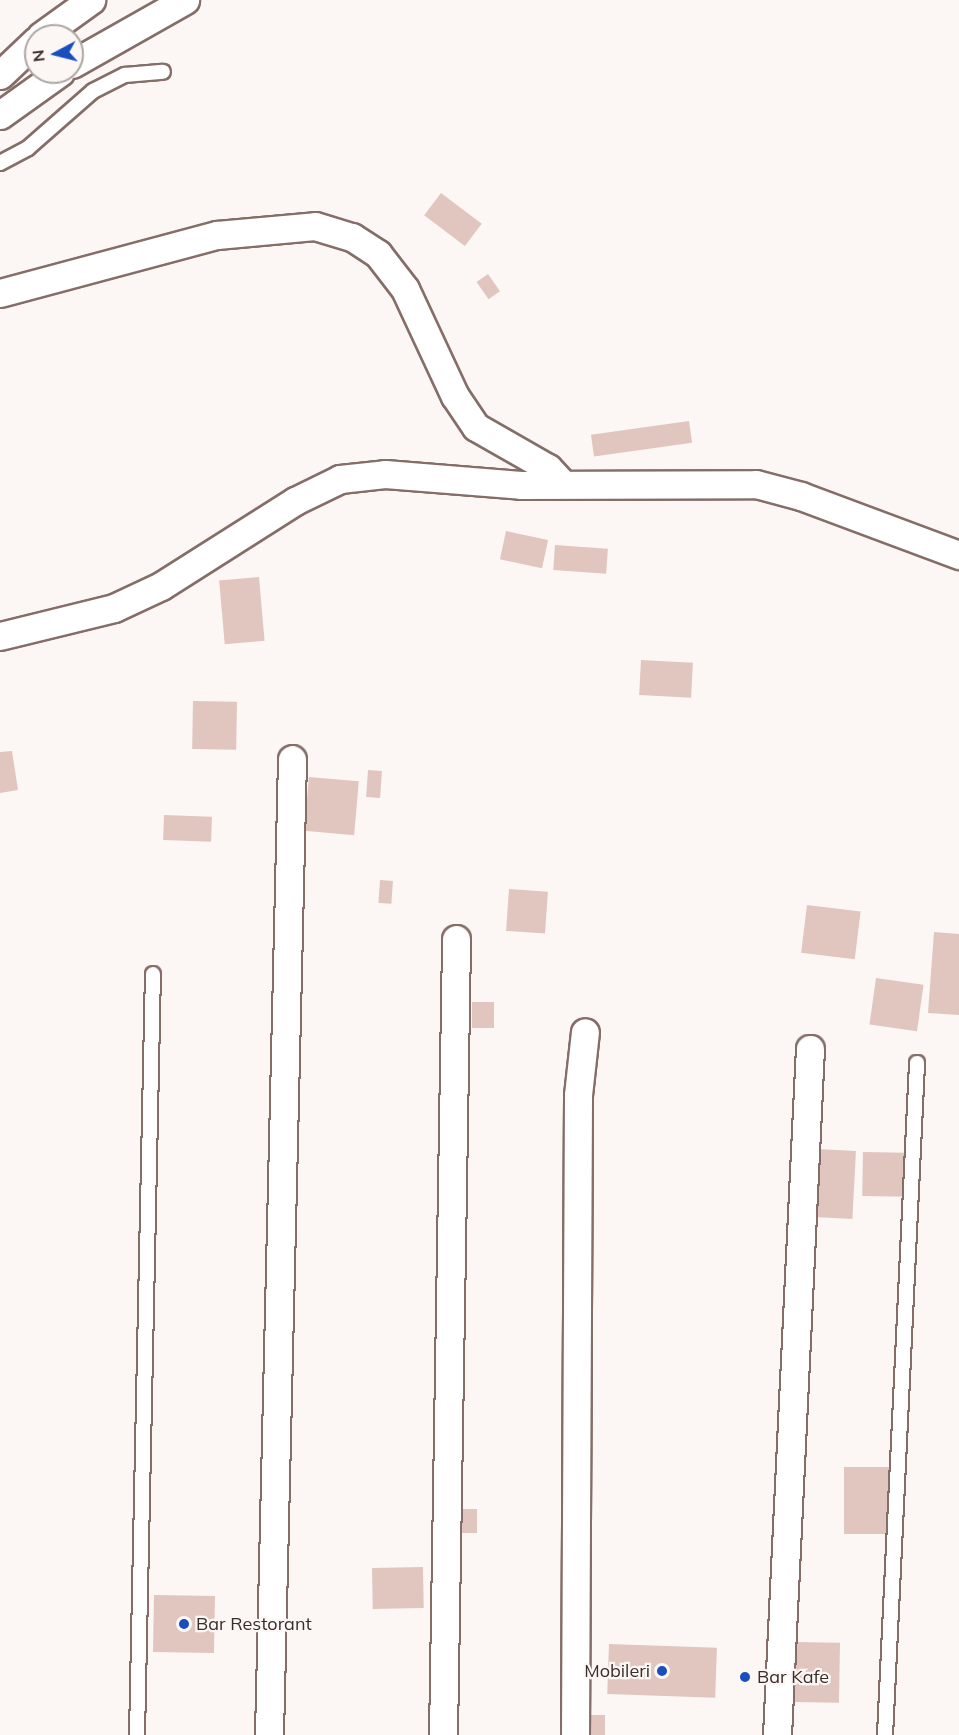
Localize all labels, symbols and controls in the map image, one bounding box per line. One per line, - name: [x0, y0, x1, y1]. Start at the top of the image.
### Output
- north arrow: [24, 24, 84, 84]
- text: N: [27, 49, 49, 63]
- place label: Bar Restorant: [196, 1613, 312, 1635]
- marker: Bar Restorant: [177, 1617, 191, 1631]
- place label: Mobileri: [584, 1660, 650, 1682]
- marker: Mobileri: [655, 1664, 669, 1678]
- place label: Bar Kafe: [757, 1666, 829, 1688]
- marker: Bar Kafe: [738, 1670, 752, 1684]

